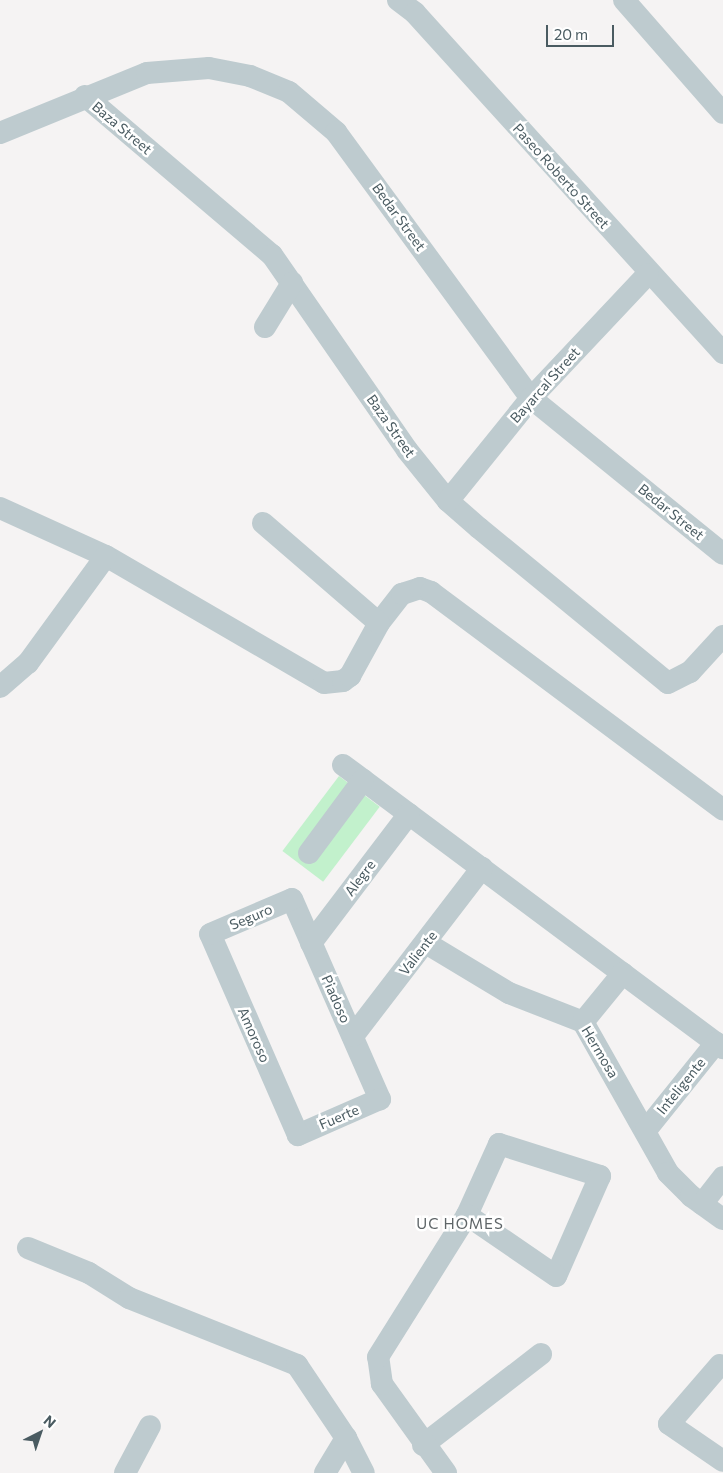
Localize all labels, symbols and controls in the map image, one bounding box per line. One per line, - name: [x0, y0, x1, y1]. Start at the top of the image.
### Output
- scale bar: [548, 15, 616, 47]
- text: 20 m: [554, 25, 588, 43]
- street label: Baza Street: [89, 98, 155, 158]
- street label: Paseo Roberto Street: [509, 120, 613, 232]
- street label: Bedar Street: [369, 180, 429, 254]
- street label: Bayarcal Street: [507, 344, 583, 426]
- street label: Baza Street: [363, 391, 419, 461]
- street label: Bedar Street: [635, 480, 707, 544]
- street label: Alegre: [341, 857, 379, 899]
- street label: Seguro: [227, 901, 275, 933]
- street label: Valiente: [395, 927, 441, 979]
- street label: Piadoso: [318, 972, 354, 1026]
- street label: Amoroso: [234, 1005, 274, 1065]
- street label: Hermosa: [578, 1023, 622, 1081]
- street label: Inteligente: [653, 1054, 709, 1118]
- street label: Fuerte: [317, 1101, 361, 1133]
- district label: UC HOMES: [415, 1215, 505, 1233]
- north arrow: [15, 1408, 65, 1458]
- text: N: [41, 1411, 60, 1431]

